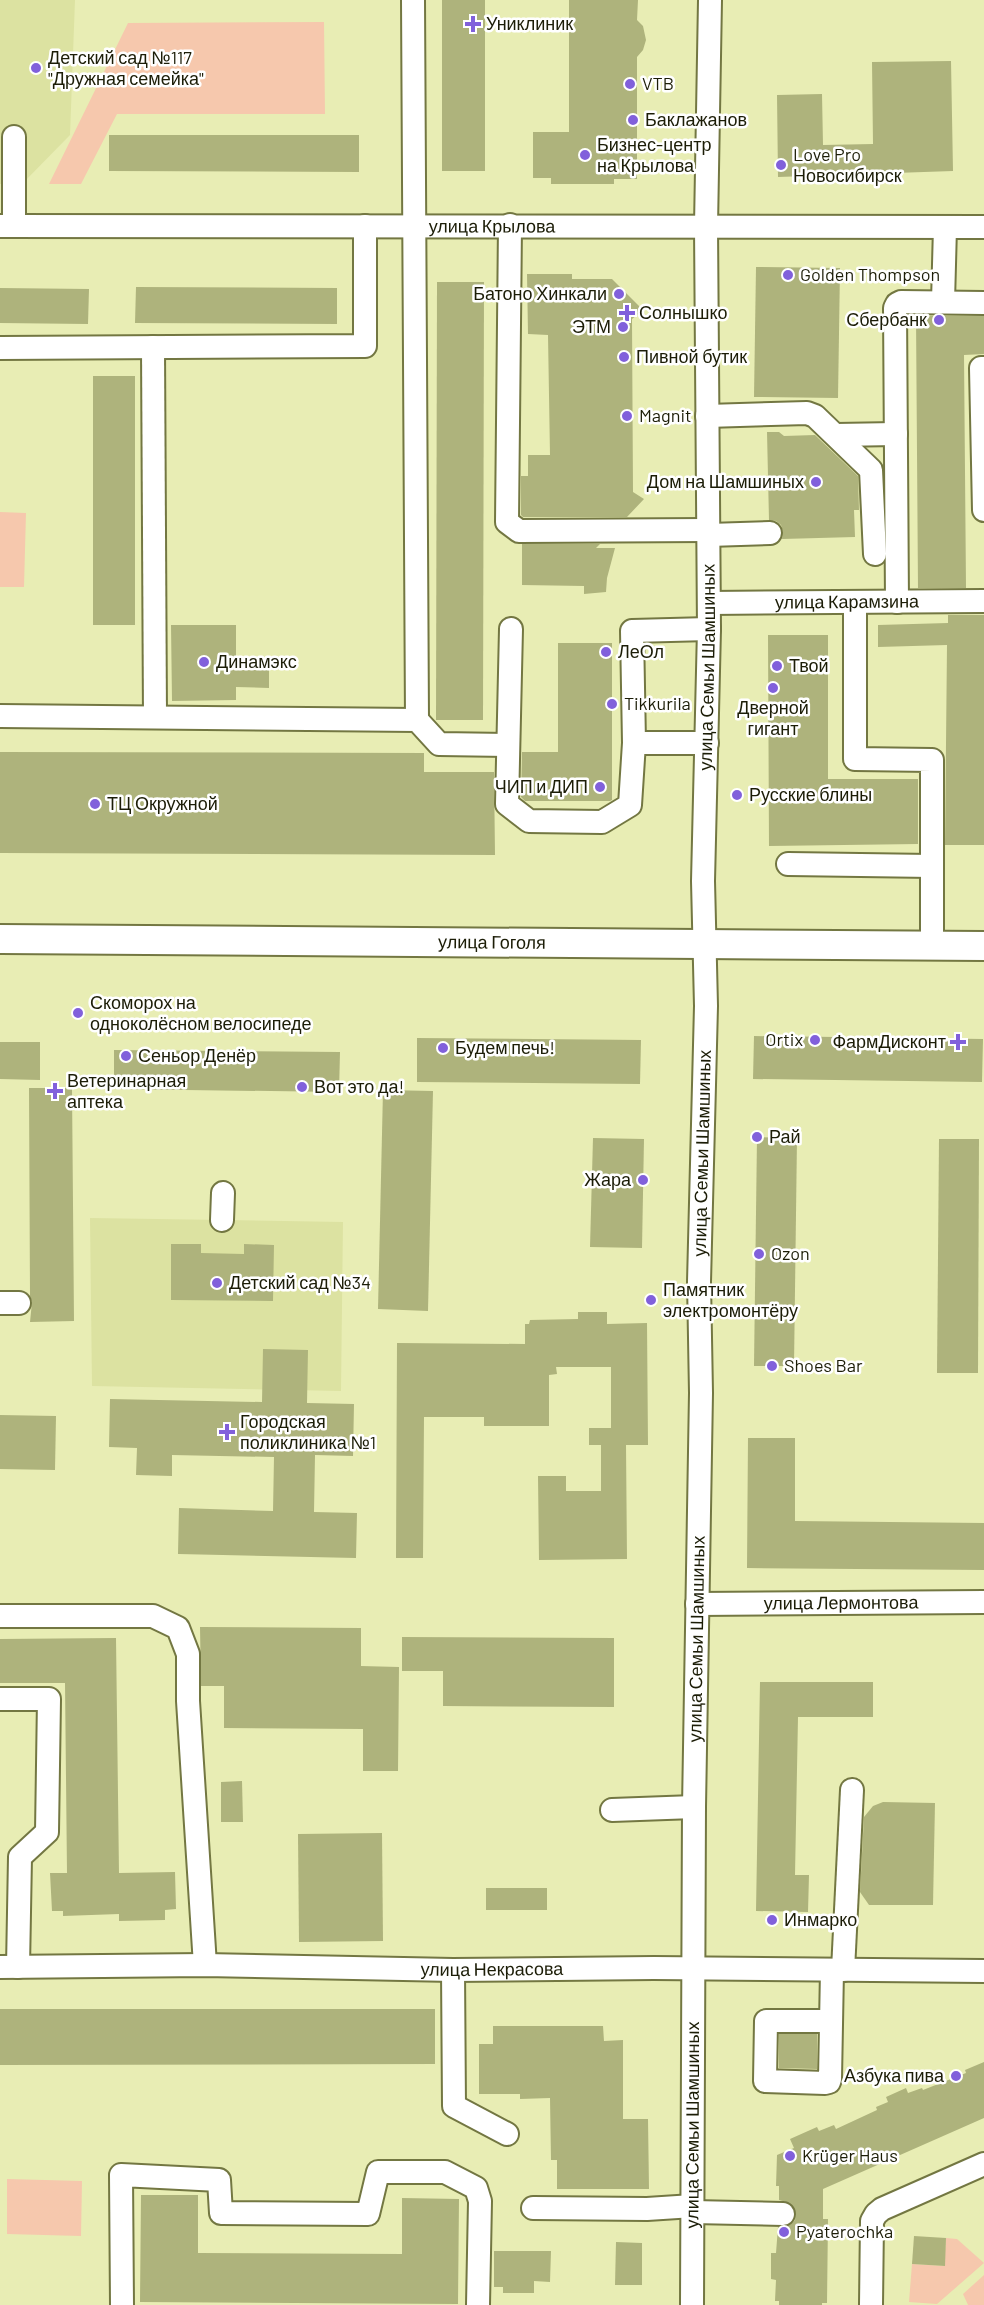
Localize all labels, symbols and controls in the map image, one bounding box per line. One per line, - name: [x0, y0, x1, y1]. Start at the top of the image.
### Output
- place label: Униклиник: [486, 12, 573, 34]
- marker: Униклиник: [464, 15, 482, 33]
- place label: Детский сад №117 "Дружная семейка": [48, 46, 204, 89]
- marker: Детский сад №117 "Дружная семейка": [29, 61, 43, 75]
- place label: VTB: [642, 72, 674, 94]
- marker: VTB: [623, 77, 637, 91]
- place label: Баклажанов: [645, 108, 747, 130]
- marker: Баклажанов: [626, 113, 640, 127]
- place label: Бизнес-центр на Крылова: [597, 133, 711, 176]
- place label: Love Pro Новосибирск: [793, 143, 902, 186]
- marker: Бизнес-центр на Крылова: [578, 148, 592, 162]
- marker: Love Pro Новосибирск: [774, 158, 788, 172]
- street label: улица Крылова: [429, 214, 556, 237]
- place label: Golden Thompson: [800, 263, 940, 285]
- marker: Golden Thompson: [781, 268, 795, 282]
- place label: Батоно Хинкали: [473, 282, 607, 304]
- marker: Батоно Хинкали: [612, 287, 626, 301]
- place label: Солнышко: [639, 301, 728, 323]
- marker: Солнышко: [620, 306, 634, 320]
- place label: Сбербанк: [846, 308, 927, 330]
- marker: Сбербанк: [932, 313, 946, 327]
- place label: ЭТМ: [572, 315, 611, 337]
- marker: ЭТМ: [616, 320, 630, 334]
- place label: Пивной бутик: [636, 345, 747, 367]
- marker: Пивной бутик: [617, 350, 631, 364]
- place label: Magnit: [639, 404, 692, 426]
- marker: Magnit: [620, 409, 634, 423]
- place label: Дом на Шамшиных: [647, 470, 804, 492]
- marker: Дом на Шамшиных: [809, 475, 823, 489]
- street label: улица Семьи Шамшиных: [694, 564, 719, 771]
- street label: улица Карамзина: [775, 589, 920, 613]
- place label: ЛеОл: [618, 640, 664, 662]
- marker: ЛеОл: [599, 645, 613, 659]
- place label: Динамэкс: [216, 650, 297, 672]
- place label: Твой: [789, 654, 829, 676]
- marker: Динамэкс: [197, 655, 211, 669]
- marker: Твой: [770, 659, 784, 673]
- marker: Дверной гигант: [766, 681, 780, 695]
- place label: Tikkurila: [624, 692, 691, 714]
- place label: Дверной гигант: [737, 696, 809, 739]
- marker: Tikkurila: [605, 697, 619, 711]
- place label: ЧИП и ДИП: [495, 775, 588, 797]
- marker: ЧИП и ДИП: [593, 780, 607, 794]
- place label: Русские блины: [749, 783, 872, 805]
- marker: Русские блины: [730, 788, 744, 802]
- place label: ТЦ Окружной: [107, 792, 218, 814]
- marker: ТЦ Окружной: [88, 797, 102, 811]
- street label: улица Гоголя: [438, 930, 546, 953]
- place label: Скоморох на одноколёсном велосипеде: [90, 991, 312, 1034]
- marker: Скоморох на одноколёсном велосипеде: [71, 1006, 85, 1020]
- place label: Ortix: [765, 1028, 803, 1050]
- place label: ФармДисконт: [832, 1030, 946, 1052]
- marker: Ortix: [808, 1033, 822, 1047]
- marker: ФармДисконт: [951, 1035, 965, 1049]
- place label: Будем печь!: [455, 1036, 555, 1058]
- marker: Будем печь!: [436, 1041, 450, 1055]
- place label: Сеньор Денёр: [138, 1044, 256, 1066]
- marker: Сеньор Денёр: [119, 1049, 133, 1063]
- street label: улица Семьи Шамшиных: [688, 1049, 715, 1257]
- place label: Ветеринарная аптека: [67, 1069, 186, 1112]
- place label: Вот это да!: [314, 1075, 404, 1097]
- marker: Вот это да!: [295, 1080, 309, 1094]
- marker: Ветеринарная аптека: [48, 1084, 62, 1098]
- place label: Рай: [769, 1125, 800, 1147]
- marker: Рай: [750, 1130, 764, 1144]
- place label: Жара: [584, 1168, 632, 1190]
- marker: Жара: [636, 1173, 650, 1187]
- place label: Ozon: [771, 1242, 810, 1264]
- marker: Ozon: [752, 1247, 766, 1261]
- place label: Детский сад №34: [229, 1271, 371, 1293]
- marker: Детский сад №34: [210, 1276, 224, 1290]
- place label: Памятник электромонтёру: [663, 1278, 798, 1321]
- marker: Памятник электромонтёру: [644, 1293, 658, 1307]
- place label: Shoes Bar: [784, 1354, 863, 1376]
- marker: Shoes Bar: [765, 1359, 779, 1373]
- place label: Городская поликлиника №1: [240, 1410, 376, 1453]
- marker: Городская поликлиника №1: [218, 1423, 236, 1441]
- street label: улица Семьи Шамшиных: [683, 1535, 709, 1743]
- street label: улица Лермонтова: [764, 1590, 919, 1614]
- place label: Инмарко: [784, 1908, 857, 1930]
- marker: Инмарко: [765, 1913, 779, 1927]
- street label: улица Некрасова: [420, 1957, 564, 1980]
- street label: улица Семьи Шамшиных: [680, 2022, 703, 2228]
- place label: Азбука пива: [844, 2064, 945, 2086]
- marker: Азбука пива: [949, 2069, 963, 2083]
- place label: Krüger Haus: [802, 2144, 898, 2166]
- marker: Krüger Haus: [783, 2149, 797, 2163]
- place label: Pyaterochka: [796, 2220, 893, 2242]
- marker: Pyaterochka: [777, 2225, 791, 2239]

